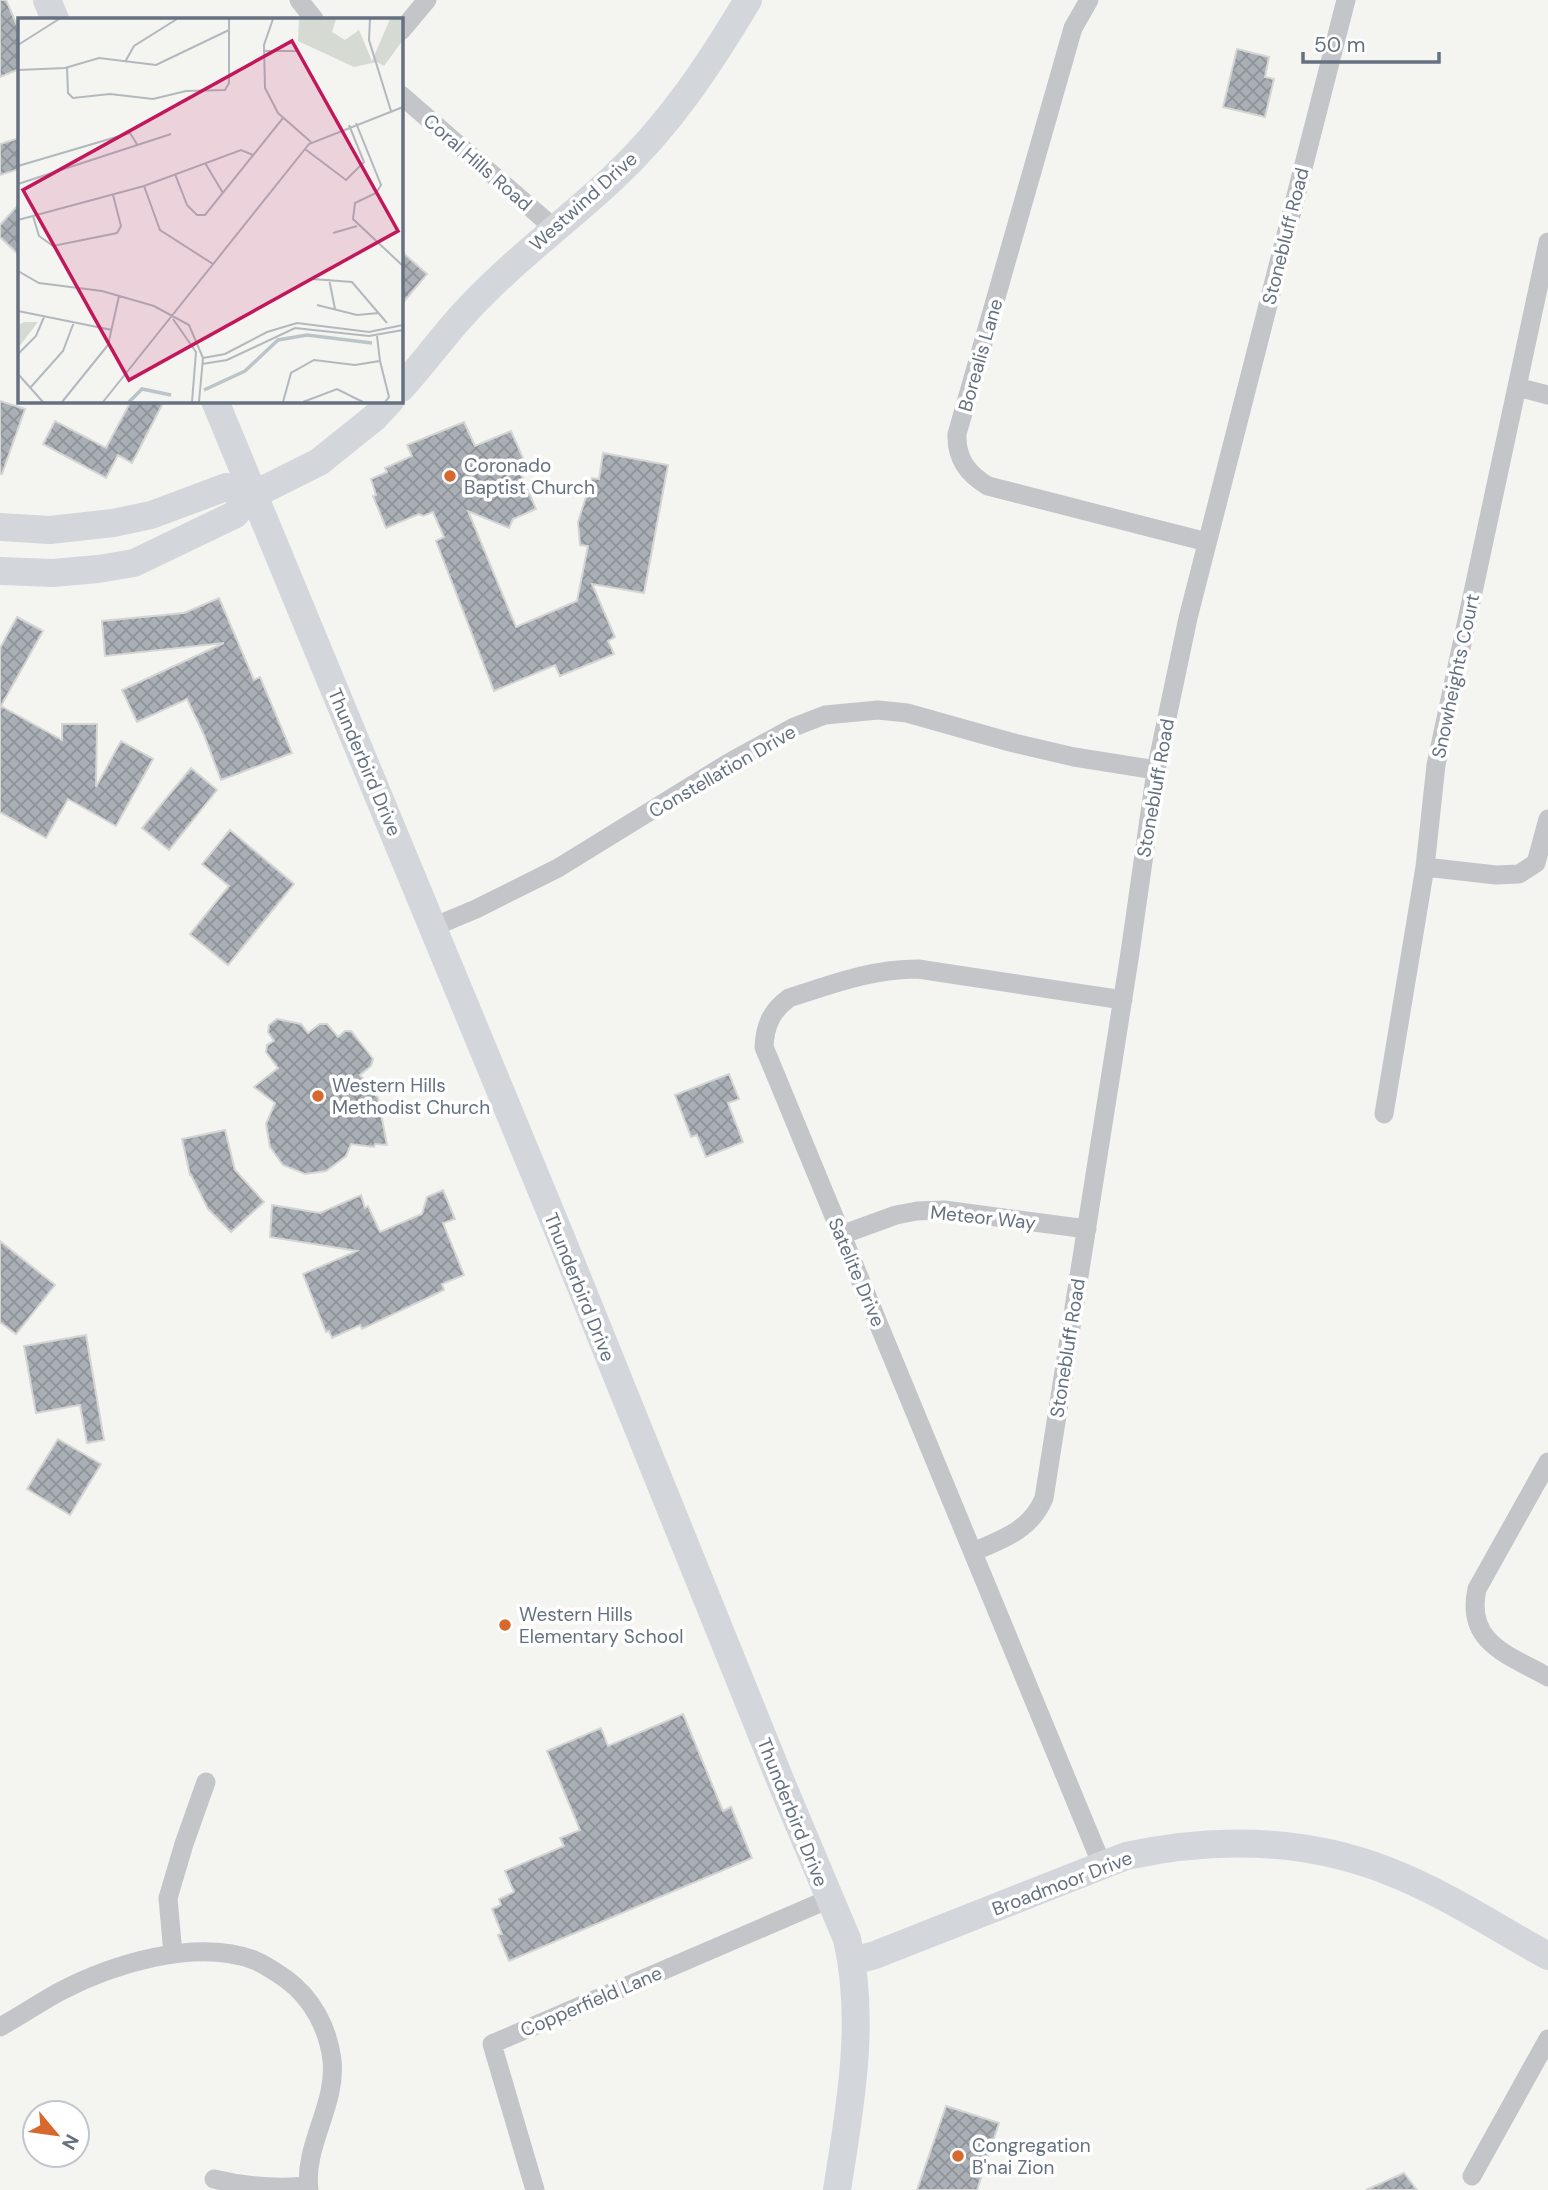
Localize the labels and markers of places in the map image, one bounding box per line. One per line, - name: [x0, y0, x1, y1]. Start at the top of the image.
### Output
- place label: Coronado Baptist Church: [464, 453, 595, 500]
- marker: Coronado Baptist Church: [442, 468, 458, 484]
- place label: Western Hills Methodist Church: [332, 1073, 490, 1120]
- marker: Western Hills Methodist Church: [310, 1088, 326, 1104]
- place label: Western Hills Elementary School: [519, 1602, 683, 1649]
- marker: Western Hills Elementary School: [497, 1617, 513, 1633]
- place label: Congregation B'nai Zion: [972, 2133, 1091, 2180]
- marker: Congregation B'nai Zion: [950, 2148, 966, 2164]

